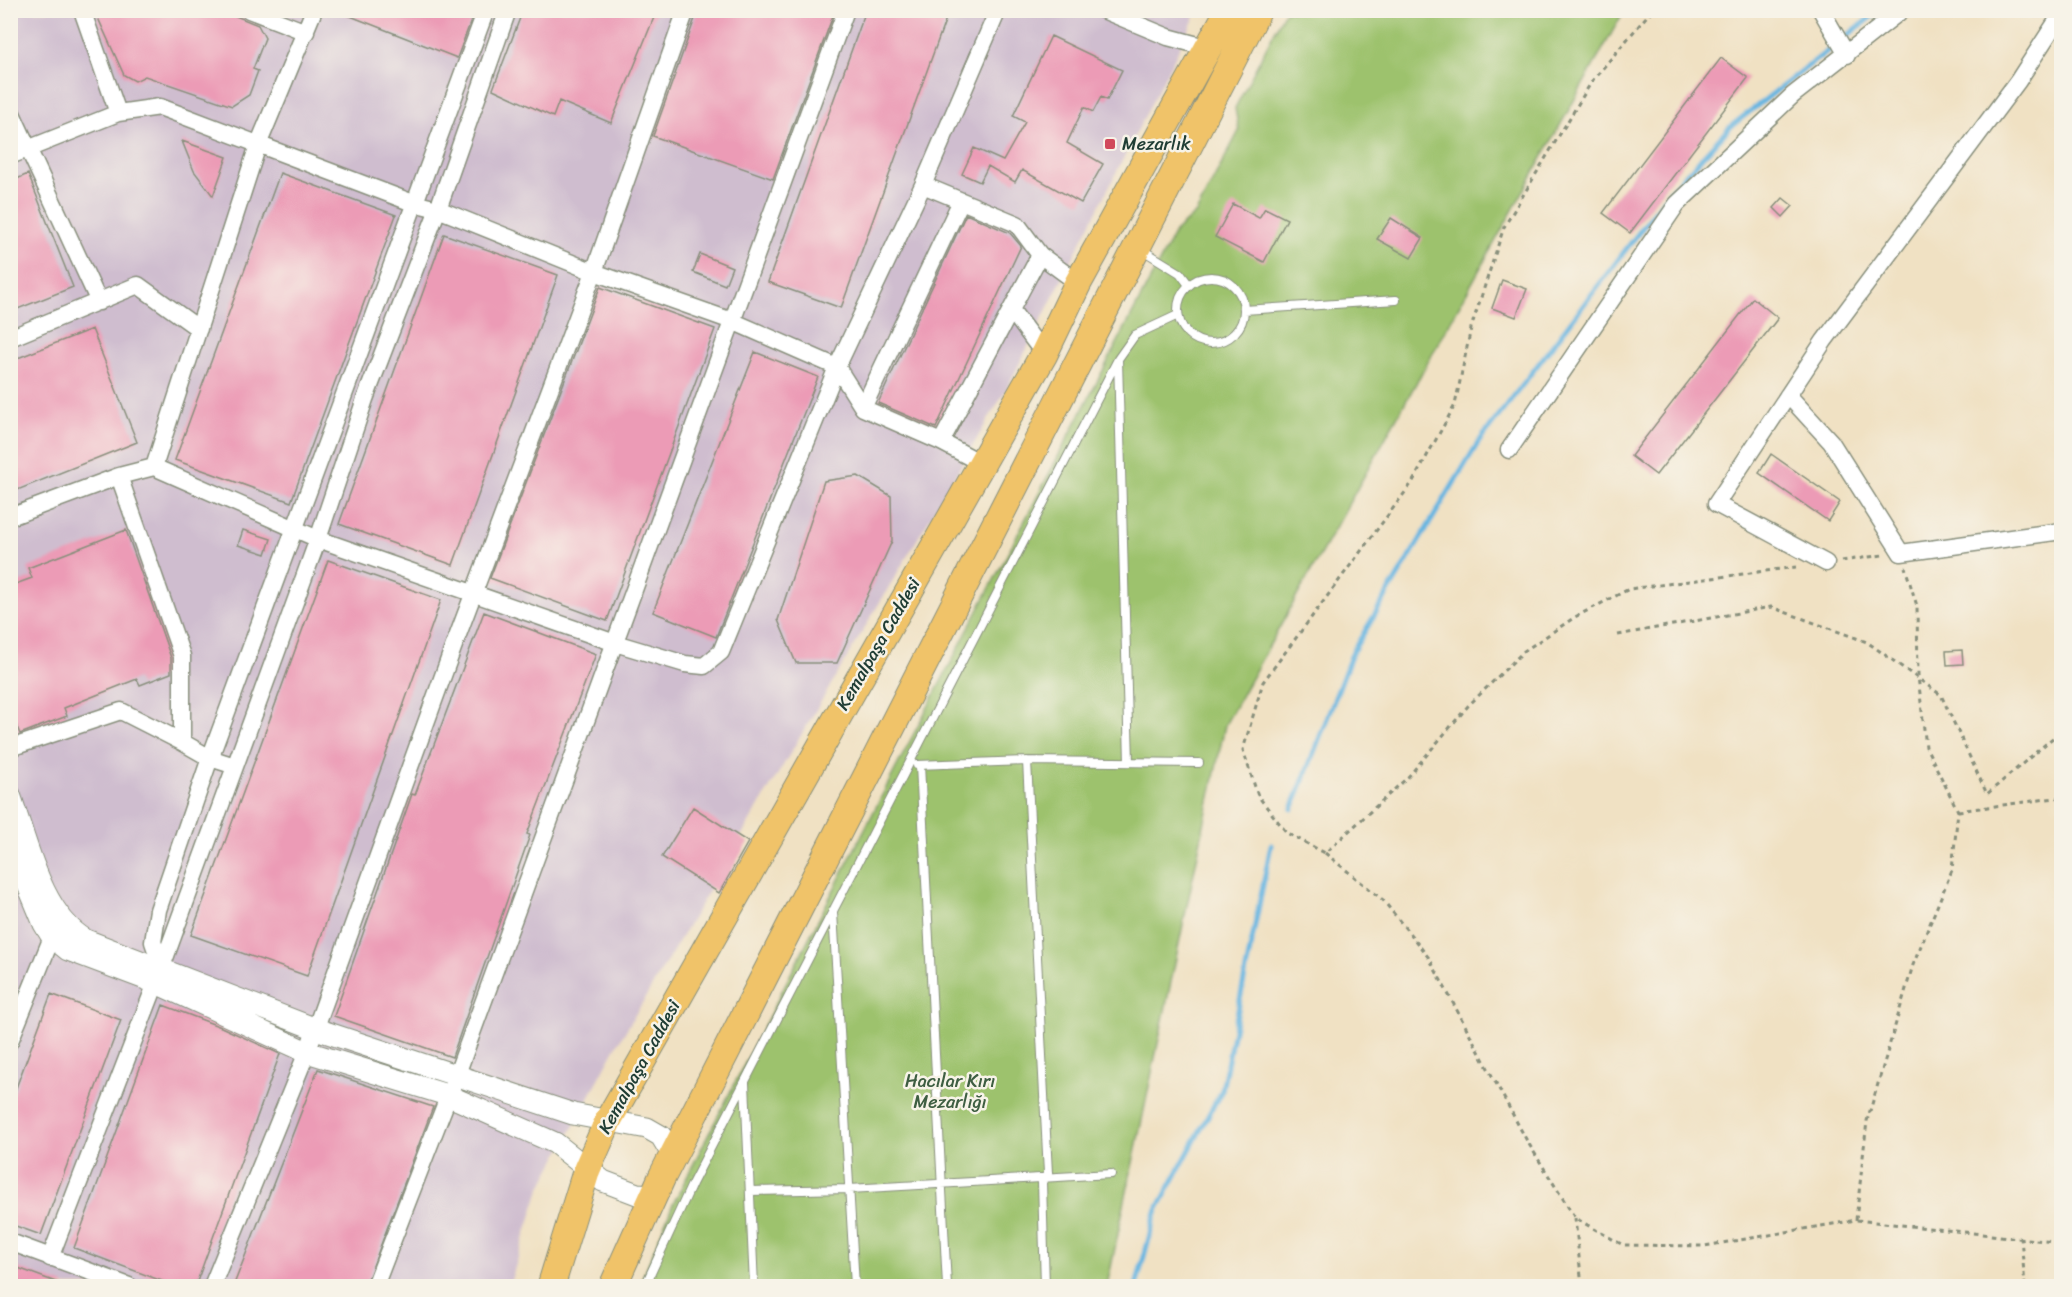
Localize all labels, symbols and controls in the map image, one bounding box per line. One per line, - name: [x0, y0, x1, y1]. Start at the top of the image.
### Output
- place label: Mezarlık: [1122, 128, 1191, 160]
- marker: Mezarlık: [1103, 137, 1117, 151]
- street label: Kemalpaşa Caddesi: [827, 571, 930, 717]
- street label: Kemalpaşa Caddesi: [589, 993, 690, 1140]
- park label: Hacılar Kırı Mezarlığı: [905, 1065, 995, 1118]

